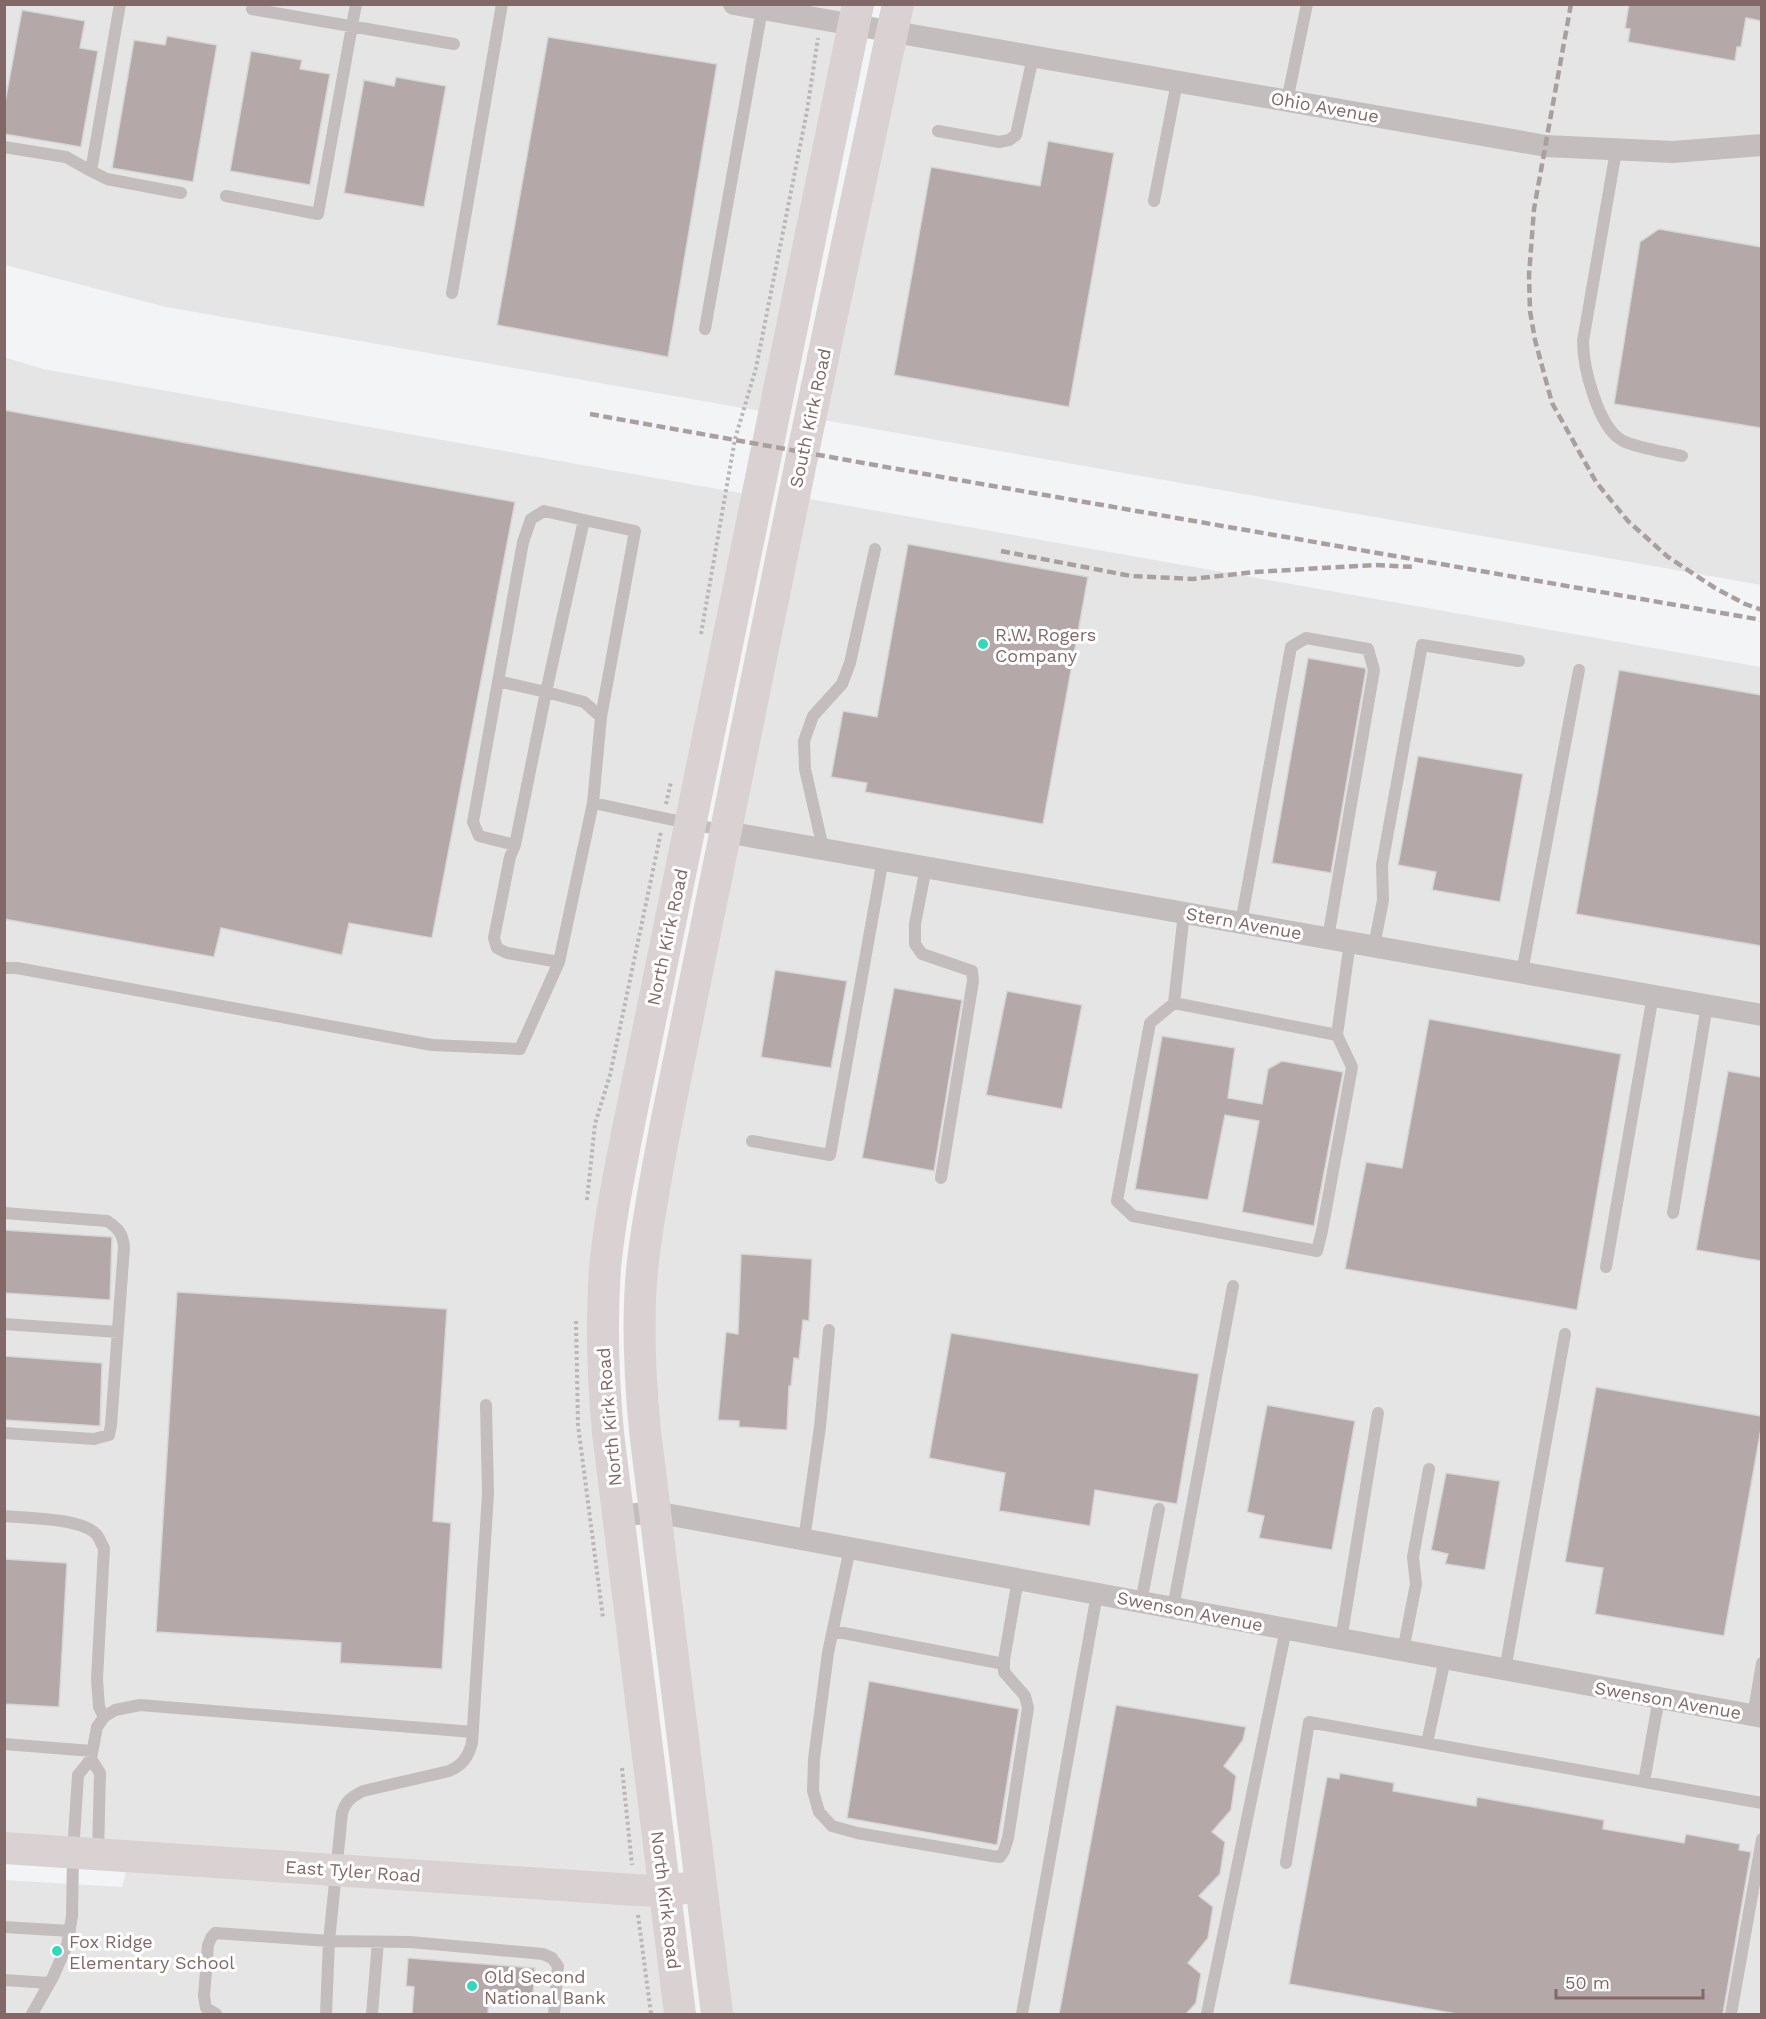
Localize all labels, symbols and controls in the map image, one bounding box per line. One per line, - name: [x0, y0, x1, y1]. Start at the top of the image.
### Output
- street label: Ohio Avenue: [1269, 87, 1381, 127]
- street label: South Kirk Road: [785, 346, 835, 490]
- place label: R.W. Rogers Company: [995, 624, 1096, 666]
- marker: R.W. Rogers Company: [976, 637, 990, 651]
- street label: North Kirk Road: [642, 867, 692, 1007]
- street label: Stern Avenue: [1185, 902, 1303, 944]
- street label: North Kirk Road: [592, 1347, 626, 1487]
- street label: Swenson Avenue: [1115, 1587, 1265, 1635]
- street label: Swenson Avenue: [1593, 1677, 1743, 1723]
- street label: North Kirk Road: [647, 1830, 685, 1970]
- street label: East Tyler Road: [284, 1856, 422, 1886]
- place label: Fox Ridge Elementary School: [69, 1931, 235, 1973]
- marker: Fox Ridge Elementary School: [50, 1944, 64, 1958]
- scale bar: [1556, 1962, 1703, 2000]
- place label: Old Second National Bank: [484, 1966, 606, 2008]
- text: 50 m: [1565, 1972, 1610, 1993]
- marker: Old Second National Bank: [465, 1979, 479, 1993]

